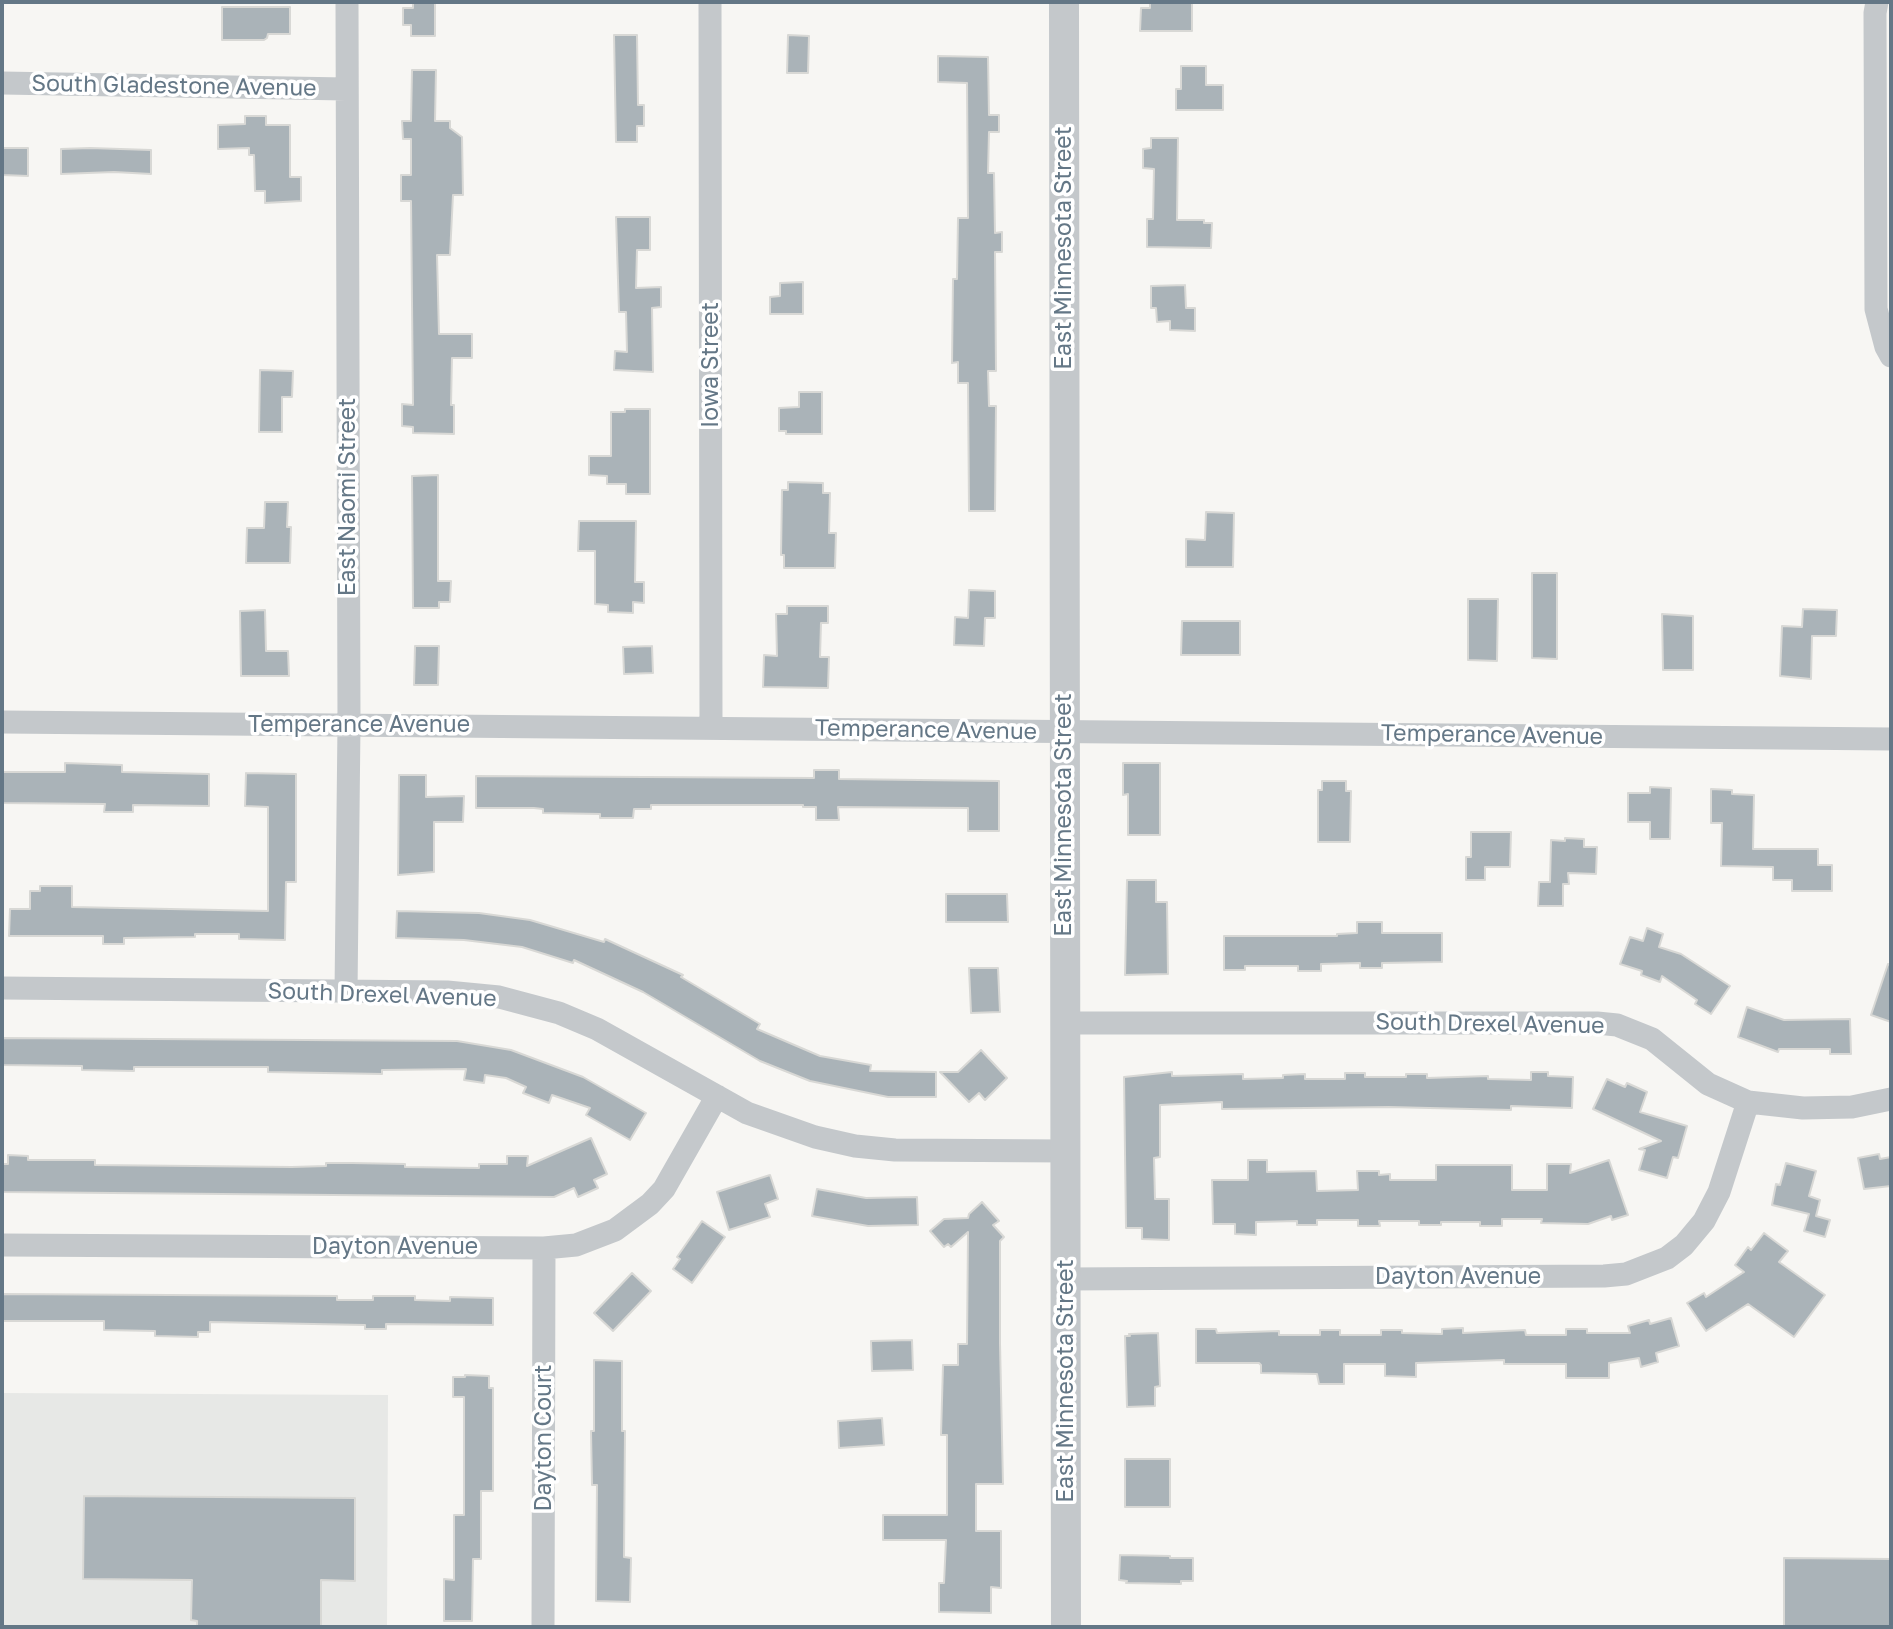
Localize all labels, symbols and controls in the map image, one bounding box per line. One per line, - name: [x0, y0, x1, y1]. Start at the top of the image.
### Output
- street label: South Gladestone Avenue: [31, 70, 317, 102]
- street label: East Minnesota Street: [1050, 126, 1078, 370]
- street label: Iowa Street: [697, 302, 725, 428]
- street label: East Naomi Street: [334, 398, 362, 596]
- street label: East Minnesota Street: [1050, 693, 1078, 937]
- street label: Temperance Avenue: [248, 711, 470, 739]
- street label: Temperance Avenue: [815, 714, 1037, 746]
- street label: Temperance Avenue: [1381, 719, 1603, 751]
- street label: South Drexel Avenue: [267, 977, 497, 1013]
- street label: South Drexel Avenue: [1375, 1008, 1605, 1040]
- street label: Dayton Avenue: [312, 1233, 478, 1261]
- street label: East Minnesota Street: [1052, 1259, 1080, 1503]
- street label: Dayton Avenue: [1375, 1263, 1541, 1291]
- street label: Dayton Court: [530, 1364, 558, 1512]

